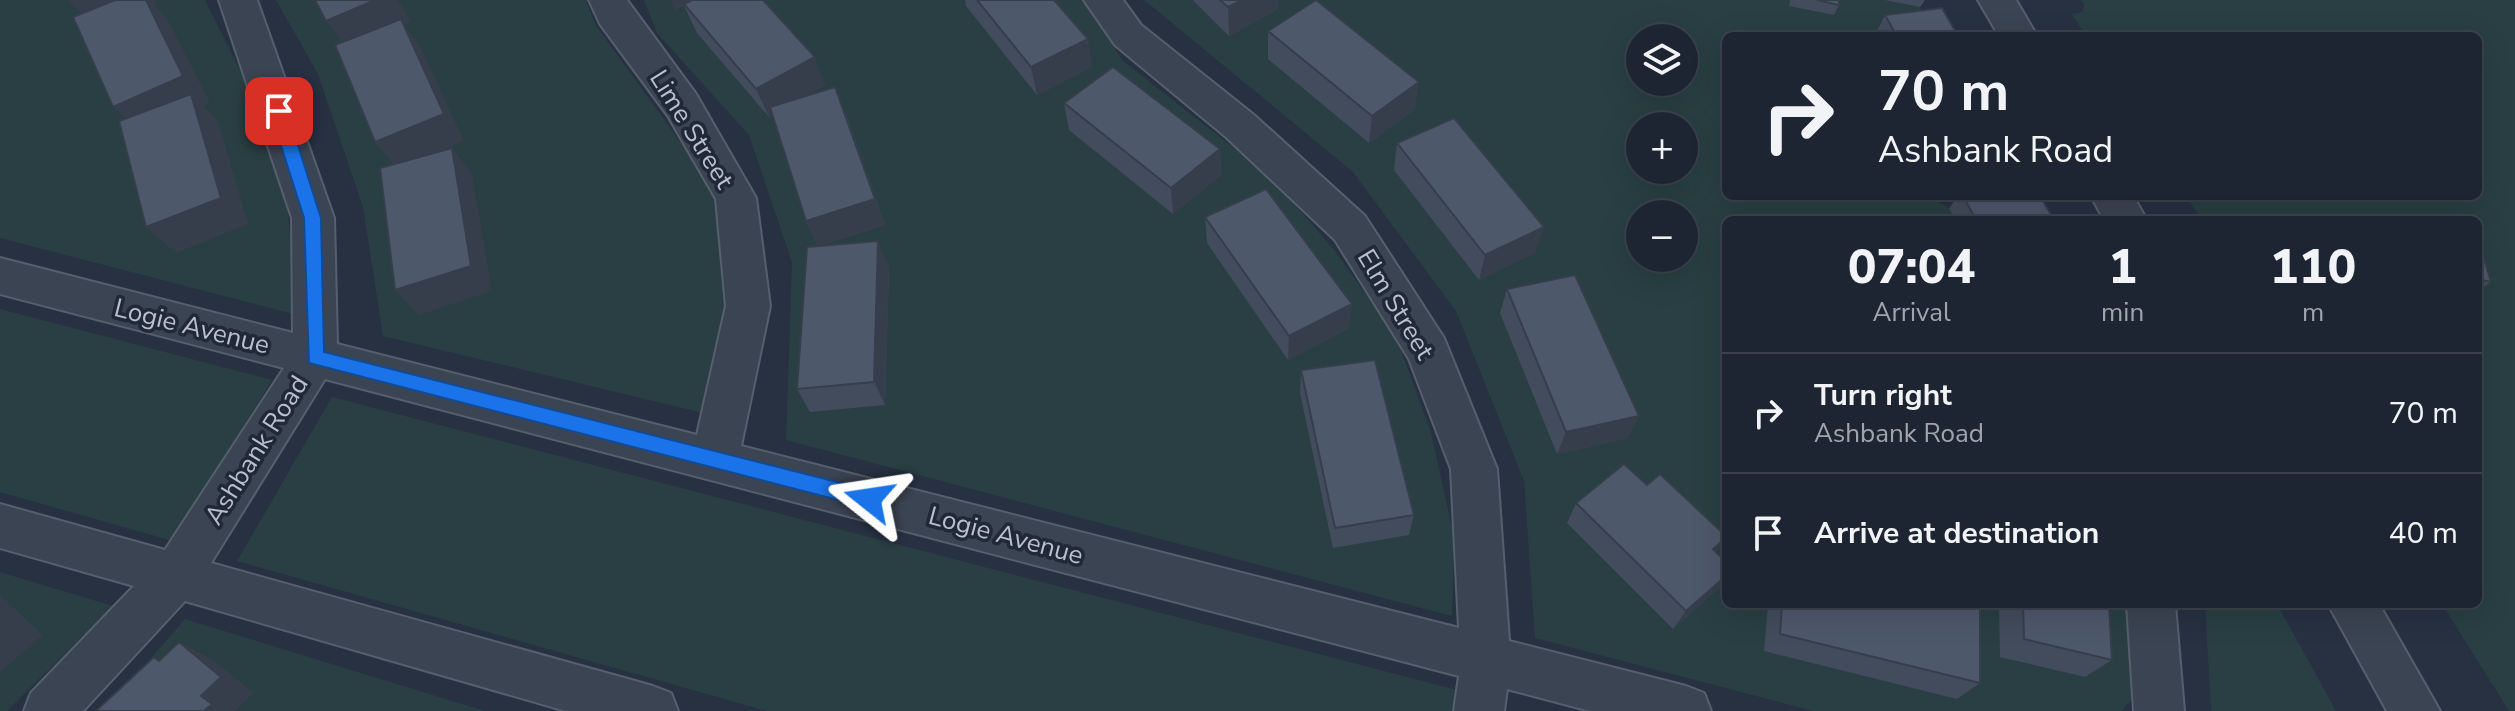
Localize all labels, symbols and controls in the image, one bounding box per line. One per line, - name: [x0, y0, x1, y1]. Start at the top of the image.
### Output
- map controls: [1626, 24, 1698, 272]
- button: layers: [1626, 24, 1698, 96]
- text: 70 m: [1878, 53, 2009, 130]
- street label: Lime Street: [641, 63, 742, 196]
- icon: right: [1746, 64, 1850, 168]
- pin: [245, 77, 313, 145]
- icon: arrive: [257, 89, 301, 133]
- button: +: [1626, 112, 1698, 184]
- text: Ashbank Road: [1878, 126, 2113, 175]
- button: −: [1626, 200, 1698, 272]
- text: 07:04: [1848, 234, 1975, 300]
- text: 1: [2108, 234, 2137, 300]
- text: 110: [2270, 234, 2356, 300]
- street label: Elm Street: [1349, 243, 1443, 367]
- street label: Logie Avenue: [111, 290, 273, 363]
- text: Arrival: [1872, 295, 1951, 330]
- text: min: [2101, 295, 2144, 330]
- text: m: [2302, 295, 2324, 330]
- street label: Ashbank Road: [197, 369, 316, 532]
- text: Turn right: [1814, 375, 1952, 416]
- icon: right: [1746, 391, 1790, 435]
- text: 70 m: [2389, 393, 2458, 434]
- text: Ashbank Road: [1814, 416, 1984, 451]
- position arrow: [827, 457, 911, 541]
- street label: Logie Avenue: [925, 498, 1087, 573]
- icon: arrive: [1746, 511, 1790, 555]
- text: Arrive at destination: [1814, 513, 2099, 554]
- text: 40 m: [2389, 513, 2458, 554]

